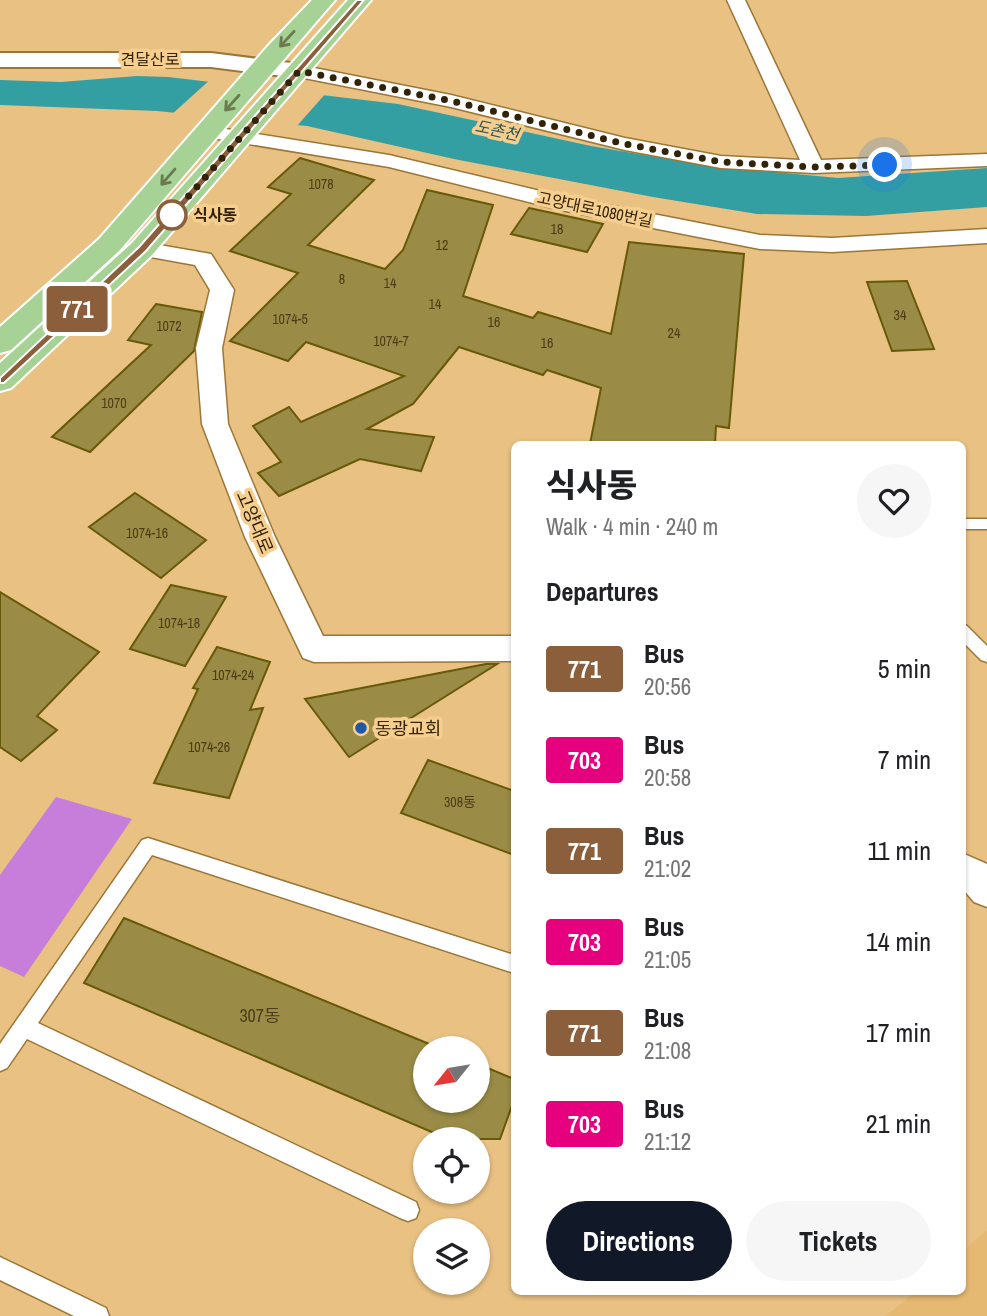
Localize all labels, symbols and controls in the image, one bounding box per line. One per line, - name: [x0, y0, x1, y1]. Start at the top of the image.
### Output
- one-way arrow: [279, 30, 296, 47]
- street label: 견달산로: [121, 48, 180, 70]
- one-way arrow: [224, 94, 240, 112]
- water label: 도촌천: [473, 115, 523, 146]
- your location: [867, 147, 902, 182]
- one-way arrow: [160, 168, 176, 186]
- house number: 1078: [308, 175, 334, 193]
- street label: 고양대로1080번길: [535, 186, 655, 232]
- marker: 식사동: [157, 200, 187, 230]
- place label: 식사동: [193, 204, 237, 226]
- house number: 18: [551, 220, 563, 238]
- house number: 12: [436, 236, 448, 254]
- house number: 8: [339, 270, 345, 288]
- house number: 14: [384, 274, 397, 292]
- line badge: 771: [37, 286, 117, 332]
- text: 771: [61, 293, 93, 325]
- house number: 14: [429, 295, 442, 313]
- house number: 34: [894, 306, 907, 324]
- house number: 1074-5: [272, 310, 308, 328]
- house number: 16: [488, 313, 500, 331]
- house number: 1072: [156, 317, 182, 335]
- house number: 24: [668, 324, 681, 342]
- house number: 1074-7: [373, 332, 409, 350]
- house number: 16: [541, 334, 553, 352]
- house number: 1070: [101, 394, 127, 412]
- text: 식사동: [546, 463, 637, 507]
- button: heart: [857, 464, 931, 538]
- street label: 고양대로: [231, 487, 279, 557]
- text: Walk · 4 min · 240 m: [546, 511, 718, 542]
- house number: 1074-16: [126, 524, 168, 542]
- text: Departures: [546, 574, 659, 609]
- house number: 1074-18: [158, 614, 200, 632]
- text: Bus: [644, 636, 684, 671]
- text: 5 min: [878, 651, 931, 686]
- text: 771: [568, 653, 601, 685]
- house number: 1074-24: [212, 666, 255, 684]
- text: 20:56: [644, 671, 691, 702]
- place label: 동광교회: [375, 716, 441, 741]
- marker: 동광교회: [353, 720, 369, 736]
- text: Bus: [644, 727, 684, 762]
- house number: 1074-26: [188, 738, 230, 756]
- text: 7 min: [878, 742, 931, 777]
- text: 703: [568, 744, 601, 776]
- text: 20:58: [644, 762, 691, 793]
- house number: 308동: [444, 793, 476, 811]
- text: Bus: [644, 818, 684, 853]
- text: 11 min: [867, 833, 931, 868]
- text: 771: [568, 835, 601, 867]
- text: 21:02: [644, 853, 691, 884]
- text: Bus: [644, 909, 684, 944]
- text: 14 min: [866, 924, 931, 959]
- text: 703: [568, 926, 601, 958]
- text: 21:05: [644, 944, 691, 975]
- text: Bus: [644, 1000, 684, 1035]
- house number: 307동: [239, 1003, 281, 1028]
- text: 17 min: [866, 1015, 931, 1050]
- text: 771: [568, 1017, 601, 1049]
- text: 21:08: [644, 1035, 691, 1066]
- north arrow: [413, 1036, 490, 1113]
- map controls: [413, 1036, 490, 1295]
- text: Bus: [644, 1091, 684, 1126]
- text: 21 min: [866, 1106, 931, 1141]
- text: 703: [568, 1108, 601, 1140]
- text: 21:12: [644, 1126, 691, 1157]
- button: locate: [413, 1127, 490, 1204]
- button: Directions: [546, 1201, 732, 1281]
- button: Tickets: [746, 1201, 931, 1281]
- button: layers: [413, 1218, 490, 1295]

